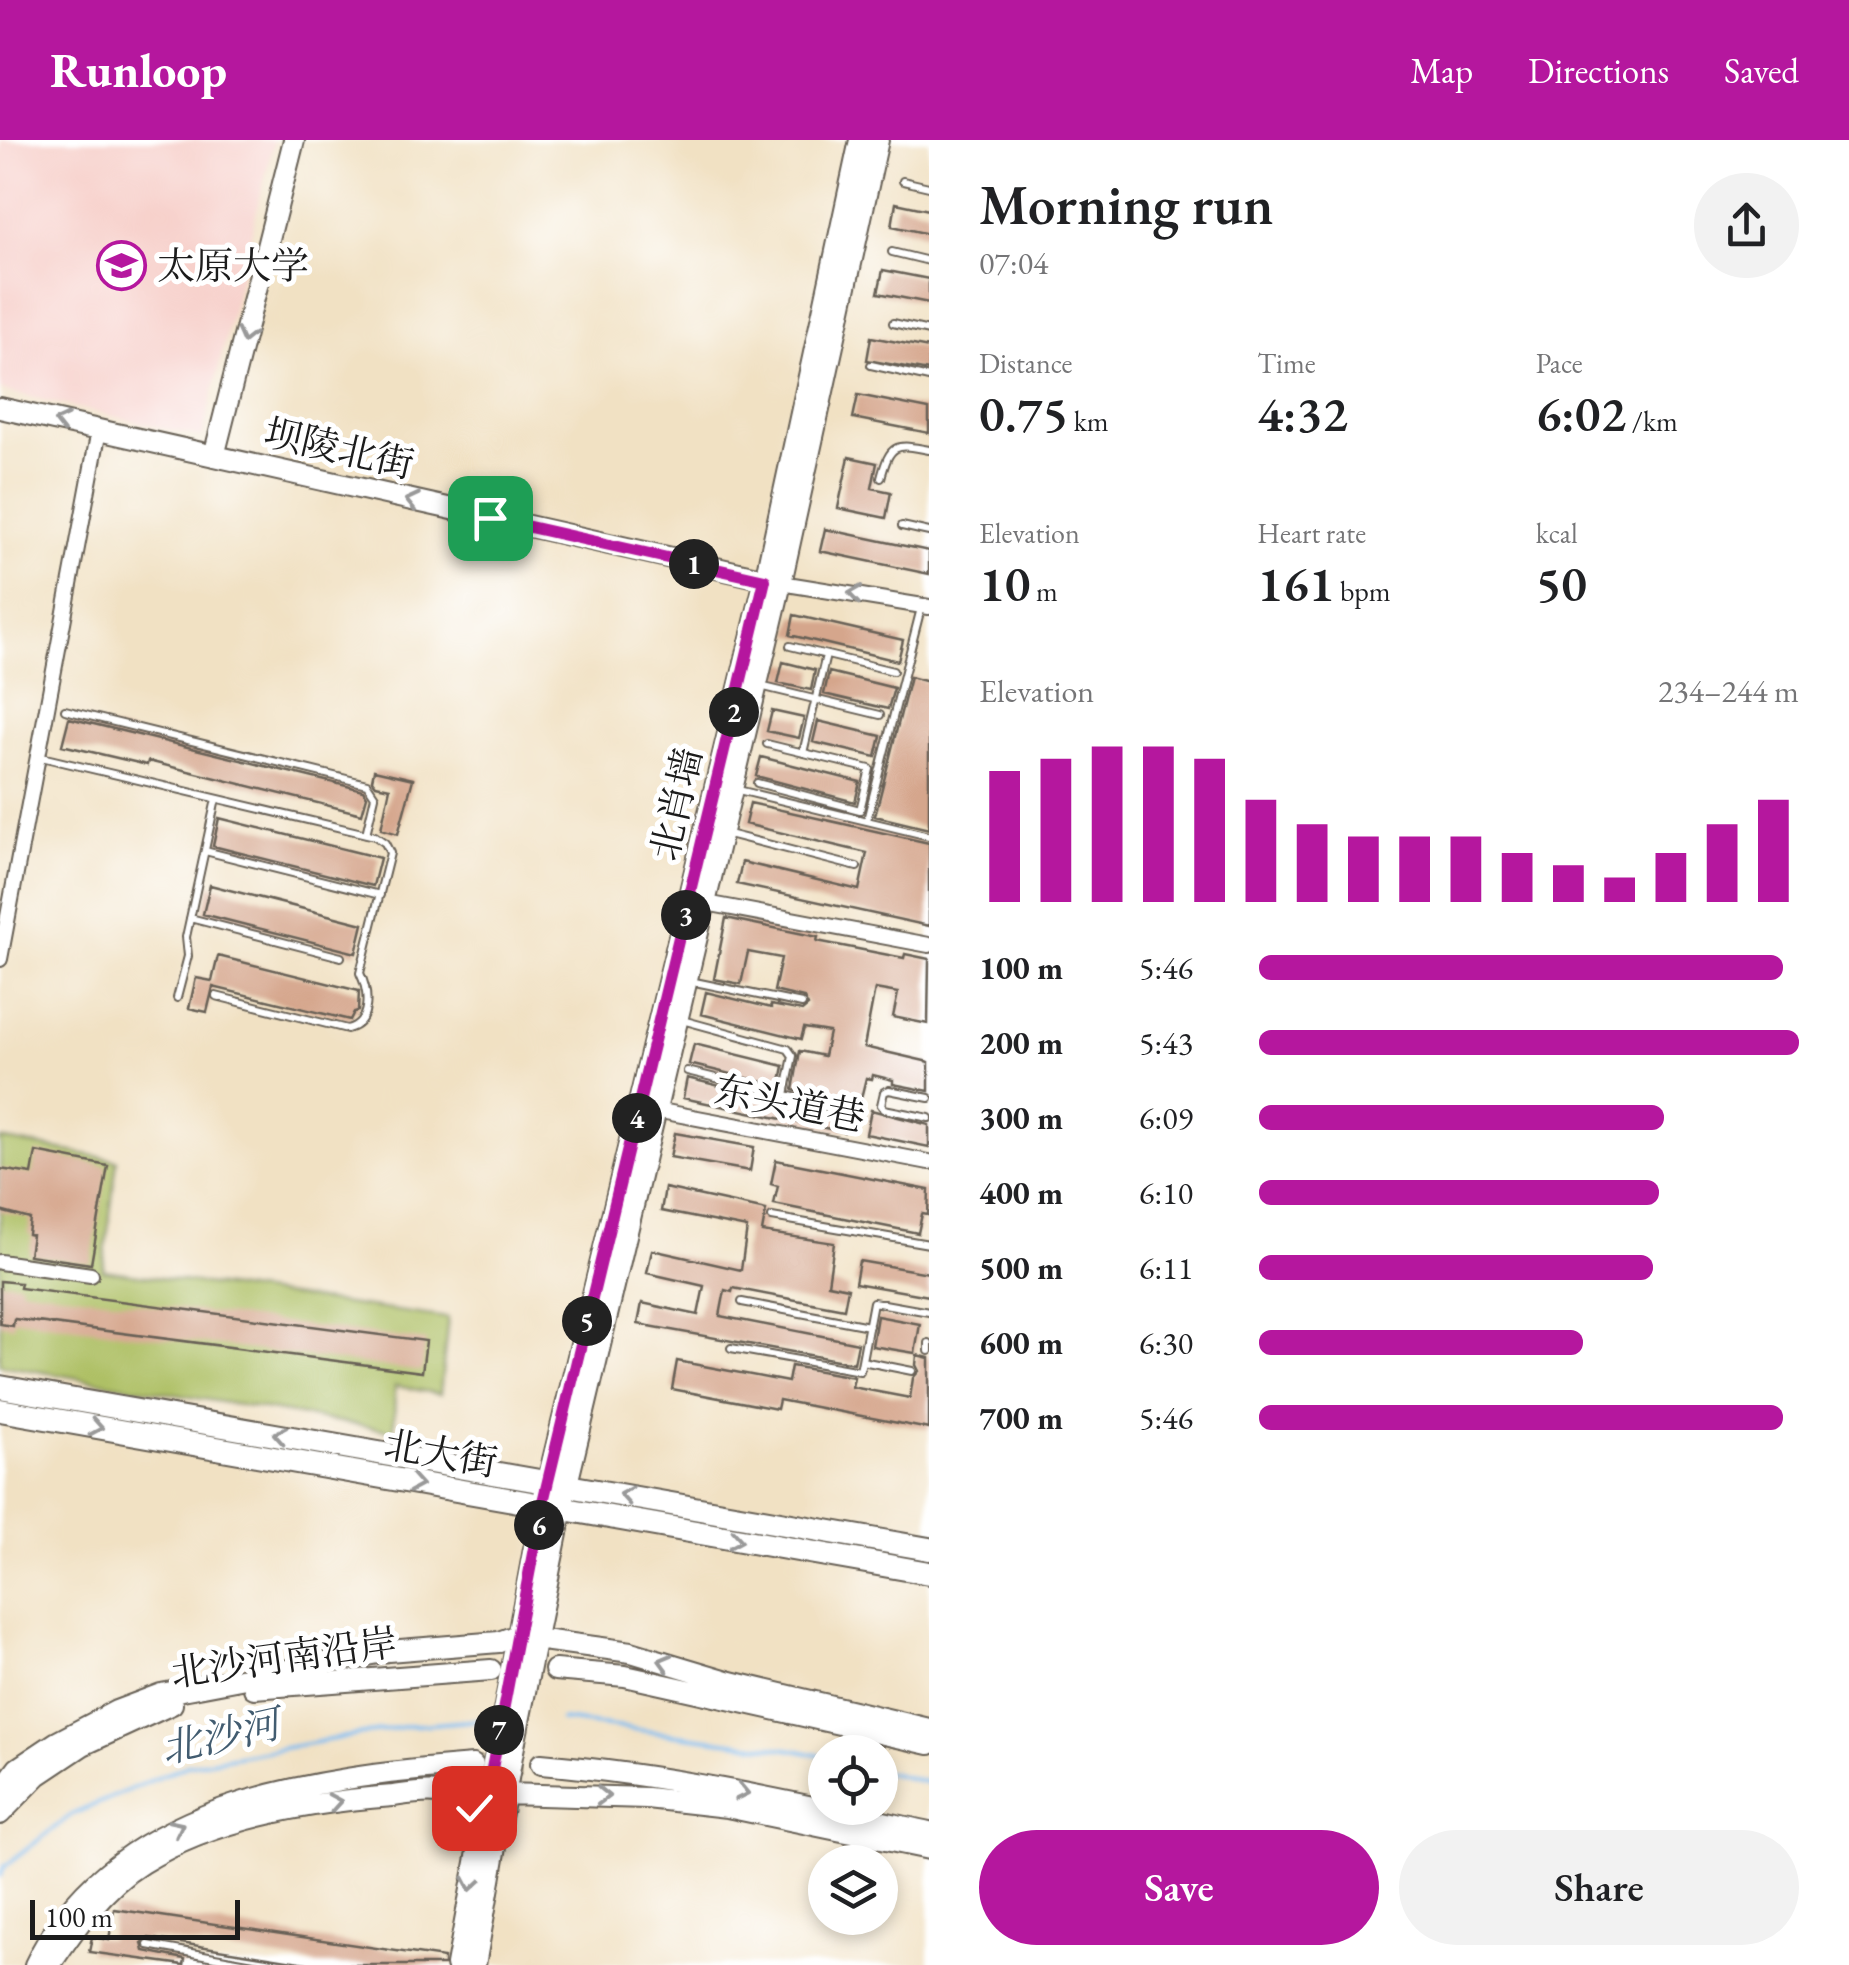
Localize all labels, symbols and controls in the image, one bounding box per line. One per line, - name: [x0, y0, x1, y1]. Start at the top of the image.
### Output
- text: Runloop: [50, 39, 227, 101]
- text: Map: [1410, 48, 1473, 93]
- text: Directions: [1528, 48, 1669, 93]
- text: Saved: [1724, 48, 1799, 93]
- text: Morning run: [979, 169, 1273, 240]
- button: share: [1694, 173, 1799, 278]
- school or university icon: 太原大学: [96, 239, 148, 291]
- place label: 太原大学: [157, 241, 309, 290]
- text: 07:04: [979, 242, 1048, 284]
- one-way arrow: [235, 327, 256, 344]
- text: Distance: [979, 345, 1073, 381]
- text: Time: [1257, 345, 1316, 381]
- text: Pace: [1536, 345, 1583, 381]
- text: 0.75: [979, 381, 1068, 446]
- text: 4:32: [1257, 381, 1348, 446]
- text: 6:02: [1536, 381, 1626, 446]
- text: km: [1068, 403, 1109, 439]
- text: /km: [1626, 403, 1678, 439]
- street label: 坝陵北街: [259, 407, 419, 489]
- one-way arrow: [53, 413, 70, 434]
- pin: [448, 476, 533, 561]
- one-way arrow: [404, 491, 421, 512]
- icon: arrive: [463, 491, 518, 546]
- text: Elevation: [979, 515, 1080, 551]
- text: Heart rate: [1257, 515, 1366, 551]
- text: kcal: [1536, 515, 1578, 551]
- pin: 1: [669, 539, 719, 589]
- text: 1: [687, 546, 701, 582]
- text: 10: [979, 551, 1030, 616]
- text: 161: [1257, 551, 1334, 616]
- text: 50: [1536, 551, 1587, 616]
- text: m: [1030, 573, 1058, 609]
- text: bpm: [1334, 573, 1391, 609]
- one-way arrow: [847, 584, 863, 605]
- text: Elevation: [979, 670, 1094, 712]
- text: 234–244 m: [1658, 670, 1799, 712]
- pin: 2: [709, 687, 759, 737]
- text: 2: [727, 694, 741, 730]
- street label: 北肖墙: [639, 743, 713, 865]
- pin: 3: [661, 890, 711, 940]
- text: 3: [679, 897, 693, 933]
- text: 100 m: [979, 947, 1063, 989]
- text: 5:46: [1139, 947, 1193, 989]
- text: 200 m: [979, 1022, 1063, 1064]
- text: 5:43: [1139, 1022, 1193, 1064]
- street label: 东头道巷: [711, 1064, 869, 1142]
- pin: 4: [612, 1093, 662, 1143]
- text: 300 m: [979, 1097, 1063, 1139]
- text: 6:09: [1139, 1097, 1193, 1139]
- text: 4: [630, 1100, 644, 1136]
- text: 400 m: [979, 1172, 1063, 1214]
- text: 6:10: [1139, 1172, 1193, 1214]
- text: 500 m: [979, 1247, 1063, 1289]
- text: 6:11: [1139, 1247, 1193, 1289]
- pin: 5: [562, 1296, 612, 1346]
- text: 5: [580, 1303, 594, 1339]
- text: 600 m: [979, 1322, 1063, 1364]
- text: 6:30: [1139, 1322, 1193, 1364]
- text: 700 m: [979, 1397, 1063, 1439]
- text: 5:46: [1139, 1397, 1193, 1439]
- one-way arrow: [88, 1416, 104, 1437]
- street label: 北大街: [381, 1419, 501, 1487]
- one-way arrow: [272, 1425, 288, 1446]
- one-way arrow: [408, 1473, 424, 1494]
- one-way arrow: [618, 1485, 634, 1506]
- pin: 6: [514, 1500, 564, 1550]
- text: 6: [532, 1507, 546, 1543]
- one-way arrow: [728, 1529, 744, 1550]
- street label: 北沙河南沿岸: [168, 1617, 400, 1697]
- one-way arrow: [657, 1653, 674, 1674]
- water label: 北沙河: [156, 1696, 290, 1775]
- pin: 7: [474, 1705, 524, 1755]
- text: 7: [492, 1712, 506, 1748]
- map controls: [808, 1735, 898, 1935]
- button: locate: [808, 1735, 898, 1825]
- pin: [432, 1766, 517, 1851]
- one-way arrow: [733, 1780, 750, 1801]
- icon: check: [447, 1781, 502, 1836]
- one-way arrow: [595, 1786, 611, 1807]
- one-way arrow: [327, 1792, 344, 1813]
- one-way arrow: [167, 1820, 185, 1840]
- button: Save: [979, 1830, 1379, 1945]
- button: Share: [1399, 1830, 1799, 1945]
- button: layers: [808, 1845, 898, 1935]
- one-way arrow: [461, 1876, 482, 1892]
- scale bar: [30, 1895, 240, 1940]
- text: 100 m: [45, 1899, 113, 1935]

